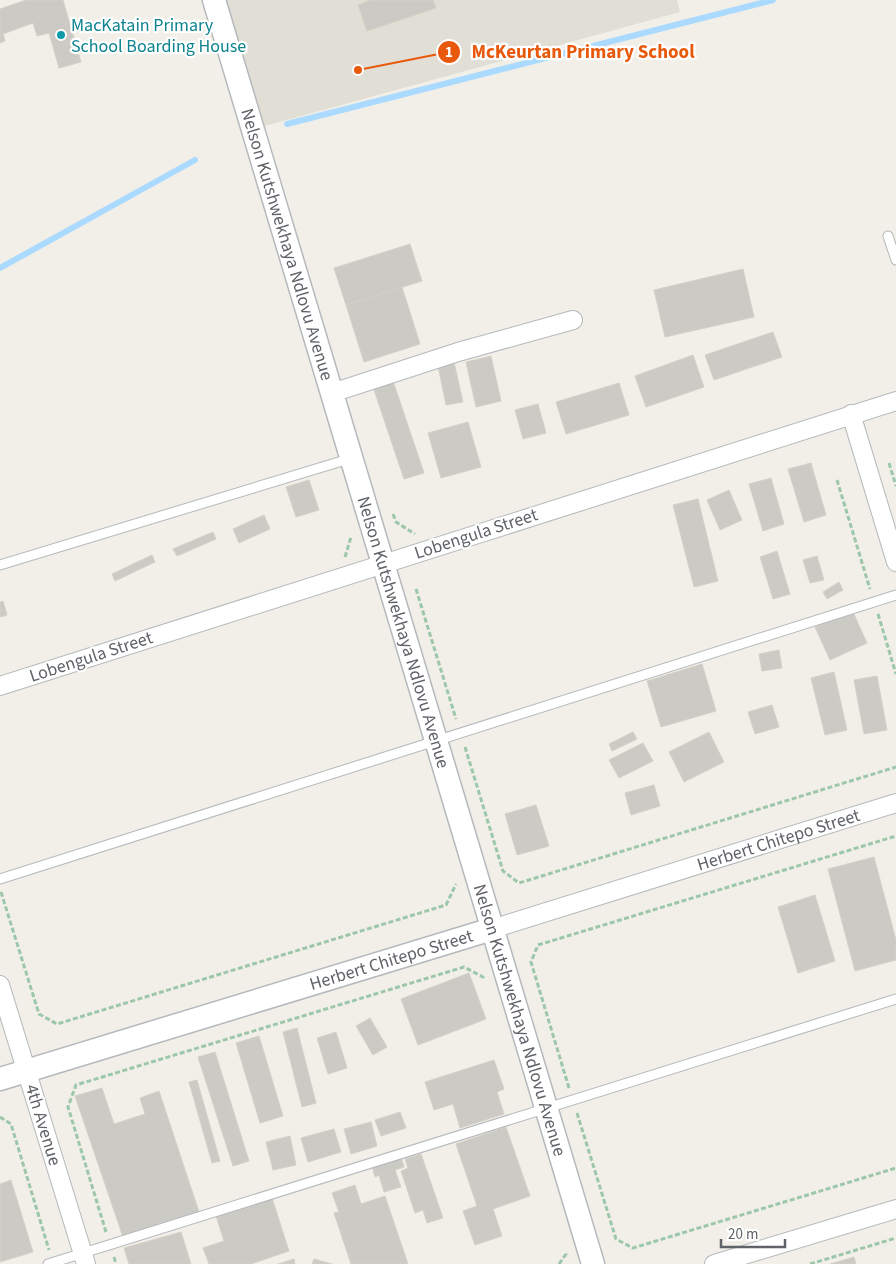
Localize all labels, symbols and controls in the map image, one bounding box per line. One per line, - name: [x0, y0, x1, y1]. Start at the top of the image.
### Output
- place label: MacKatain Primary School Boarding House: [71, 13, 246, 59]
- marker: MacKatain Primary School Boarding House: [55, 29, 67, 41]
- callout: McKeurtan Primary School: [436, 35, 704, 69]
- text: McKeurtan Primary School: [471, 39, 695, 66]
- text: 1: [445, 42, 453, 63]
- street label: Nelson Kutshwekhaya Ndlovu Avenue: [235, 105, 340, 383]
- street label: Nelson Kutshwekhaya Ndlovu Avenue: [351, 493, 456, 771]
- street label: Lobengula Street: [411, 502, 541, 566]
- street label: Lobengula Street: [26, 625, 156, 689]
- street label: Herbert Chitepo Street: [694, 802, 863, 877]
- street label: Nelson Kutshwekhaya Ndlovu Avenue: [467, 881, 572, 1159]
- street label: Herbert Chitepo Street: [306, 923, 476, 996]
- street label: 4th Avenue: [19, 1081, 67, 1169]
- scale bar: [721, 1216, 785, 1248]
- text: 20 m: [728, 1224, 758, 1245]

